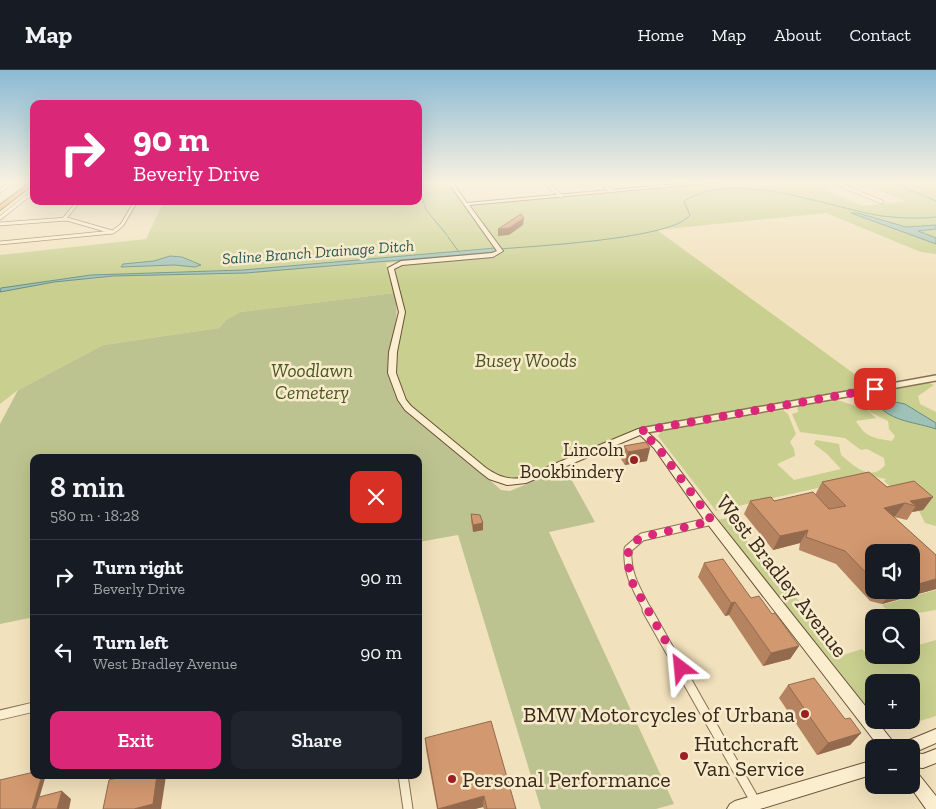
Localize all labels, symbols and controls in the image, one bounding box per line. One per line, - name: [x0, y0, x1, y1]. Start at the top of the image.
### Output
- text: Map: [25, 20, 72, 49]
- text: Home: [637, 24, 684, 46]
- text: Map: [712, 24, 746, 46]
- text: About: [774, 24, 821, 46]
- text: Contact: [849, 24, 911, 46]
- text: 90 m: [133, 118, 209, 160]
- icon: right: [50, 120, 115, 185]
- text: Beverly Drive: [133, 160, 260, 187]
- water label: Saline Branch Drainage Ditch: [221, 236, 415, 268]
- park label: Busey Woods: [475, 349, 577, 372]
- park label: Woodlawn Cemetery: [271, 359, 353, 404]
- pin: [854, 368, 896, 410]
- icon: arrive: [861, 375, 889, 403]
- place label: Lincoln Bookbindery: [520, 438, 624, 483]
- marker: Lincoln Bookbindery: [628, 454, 640, 466]
- text: 8 min: [50, 469, 125, 505]
- button: close: [350, 471, 402, 523]
- street label: West Bradley Avenue: [710, 489, 854, 663]
- text: 580 m · 18:28: [50, 506, 139, 525]
- map controls: [865, 544, 920, 794]
- button: sound: [865, 544, 920, 599]
- text: Turn right: [93, 556, 183, 579]
- icon: right: [50, 563, 78, 591]
- text: 90 m: [360, 566, 402, 589]
- text: Beverly Drive: [93, 579, 185, 598]
- button: search: [865, 609, 920, 664]
- text: Turn left: [93, 631, 168, 654]
- icon: left: [50, 638, 78, 666]
- text: 90 m: [360, 641, 402, 664]
- position arrow: [654, 641, 706, 693]
- text: West Bradley Avenue: [93, 654, 237, 673]
- button: +: [865, 674, 920, 729]
- place label: BMW Motorcycles of Urbana: [523, 701, 795, 728]
- marker: BMW Motorcycles of Urbana: [799, 708, 811, 720]
- button: Exit: [50, 711, 221, 769]
- button: Share: [231, 711, 402, 769]
- place label: Hutchcraft Van Service: [693, 730, 804, 782]
- button: −: [865, 739, 920, 794]
- marker: Hutchcraft Van Service: [678, 750, 690, 762]
- place label: Personal Performance: [462, 766, 671, 793]
- marker: Personal Performance: [446, 773, 458, 785]

